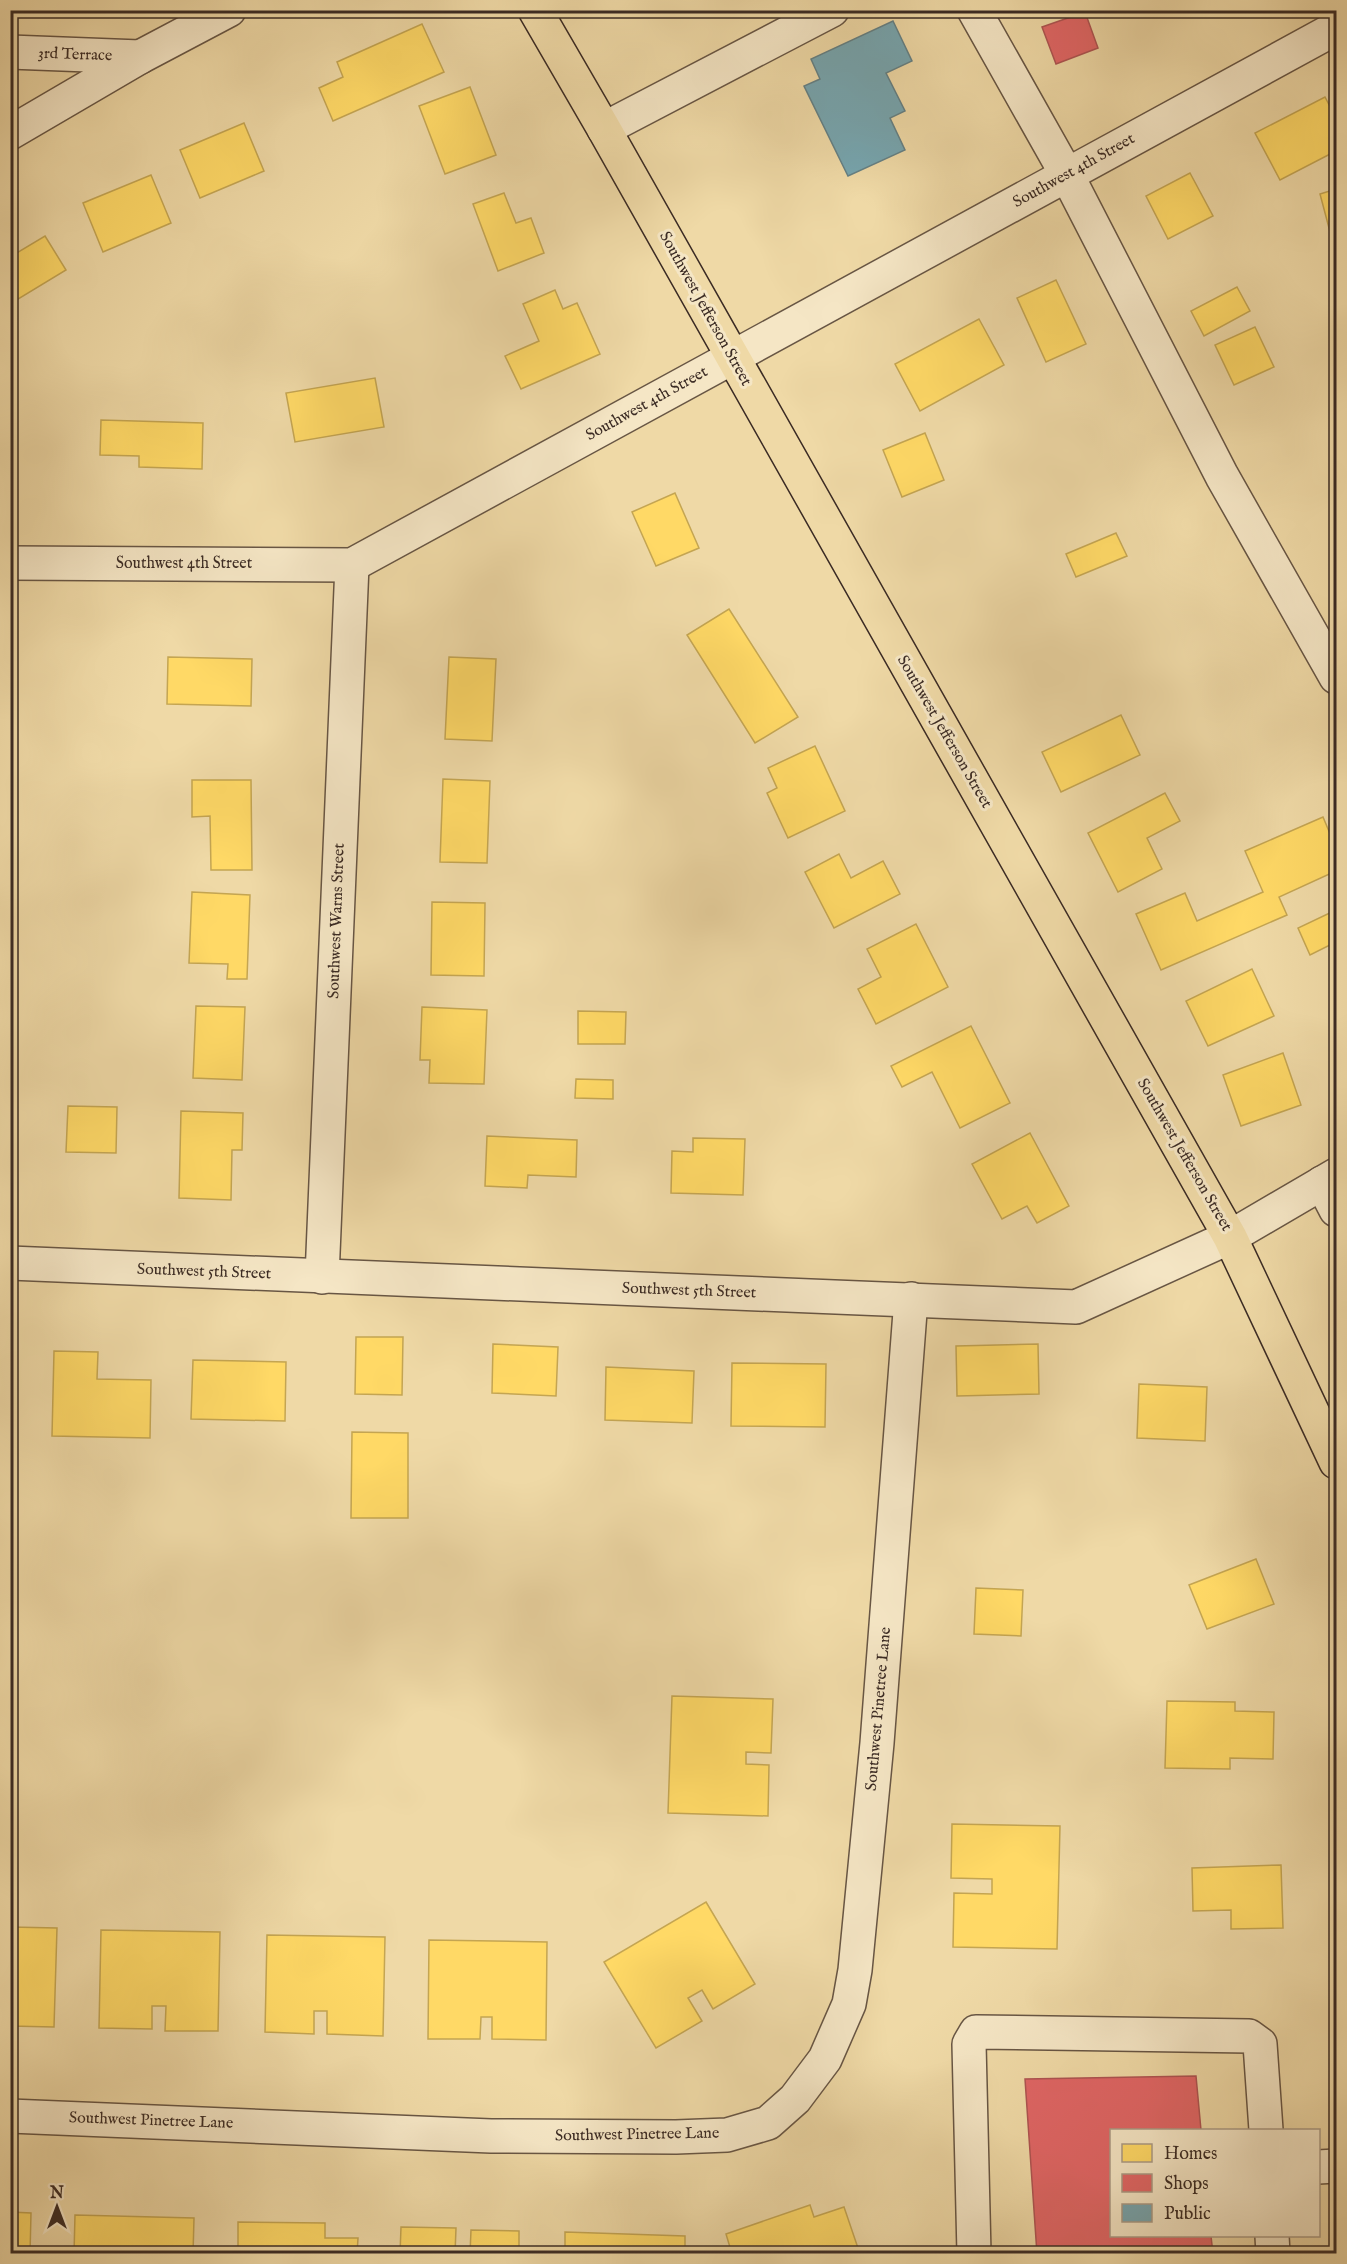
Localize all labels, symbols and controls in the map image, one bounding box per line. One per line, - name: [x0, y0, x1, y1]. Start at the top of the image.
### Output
- street label: 3rd Terrace: [37, 44, 113, 66]
- street label: Southwest 4th Street: [1010, 129, 1139, 213]
- street label: Southwest Jefferson Street: [654, 228, 756, 390]
- street label: Southwest 4th Street: [583, 362, 712, 446]
- street label: Southwest 4th Street: [116, 554, 253, 574]
- street label: Southwest Jefferson Street: [892, 652, 996, 813]
- street label: Southwest Warns Street: [324, 842, 350, 999]
- street label: Southwest Jefferson Street: [1132, 1075, 1236, 1236]
- street label: Southwest 5th Street: [137, 1260, 272, 1284]
- street label: Southwest 5th Street: [622, 1279, 757, 1303]
- street label: Southwest Pinetree Lane: [862, 1626, 896, 1792]
- street label: Southwest Pinetree Lane: [69, 2108, 233, 2134]
- street label: Southwest Pinetree Lane: [555, 2124, 719, 2146]
- legend: [1110, 2129, 1320, 2237]
- text: Homes: [1164, 2143, 1217, 2166]
- text: Shops: [1164, 2173, 1209, 2196]
- north arrow: [27, 2177, 87, 2237]
- text: N: [49, 2184, 64, 2204]
- text: Public: [1164, 2203, 1211, 2226]

